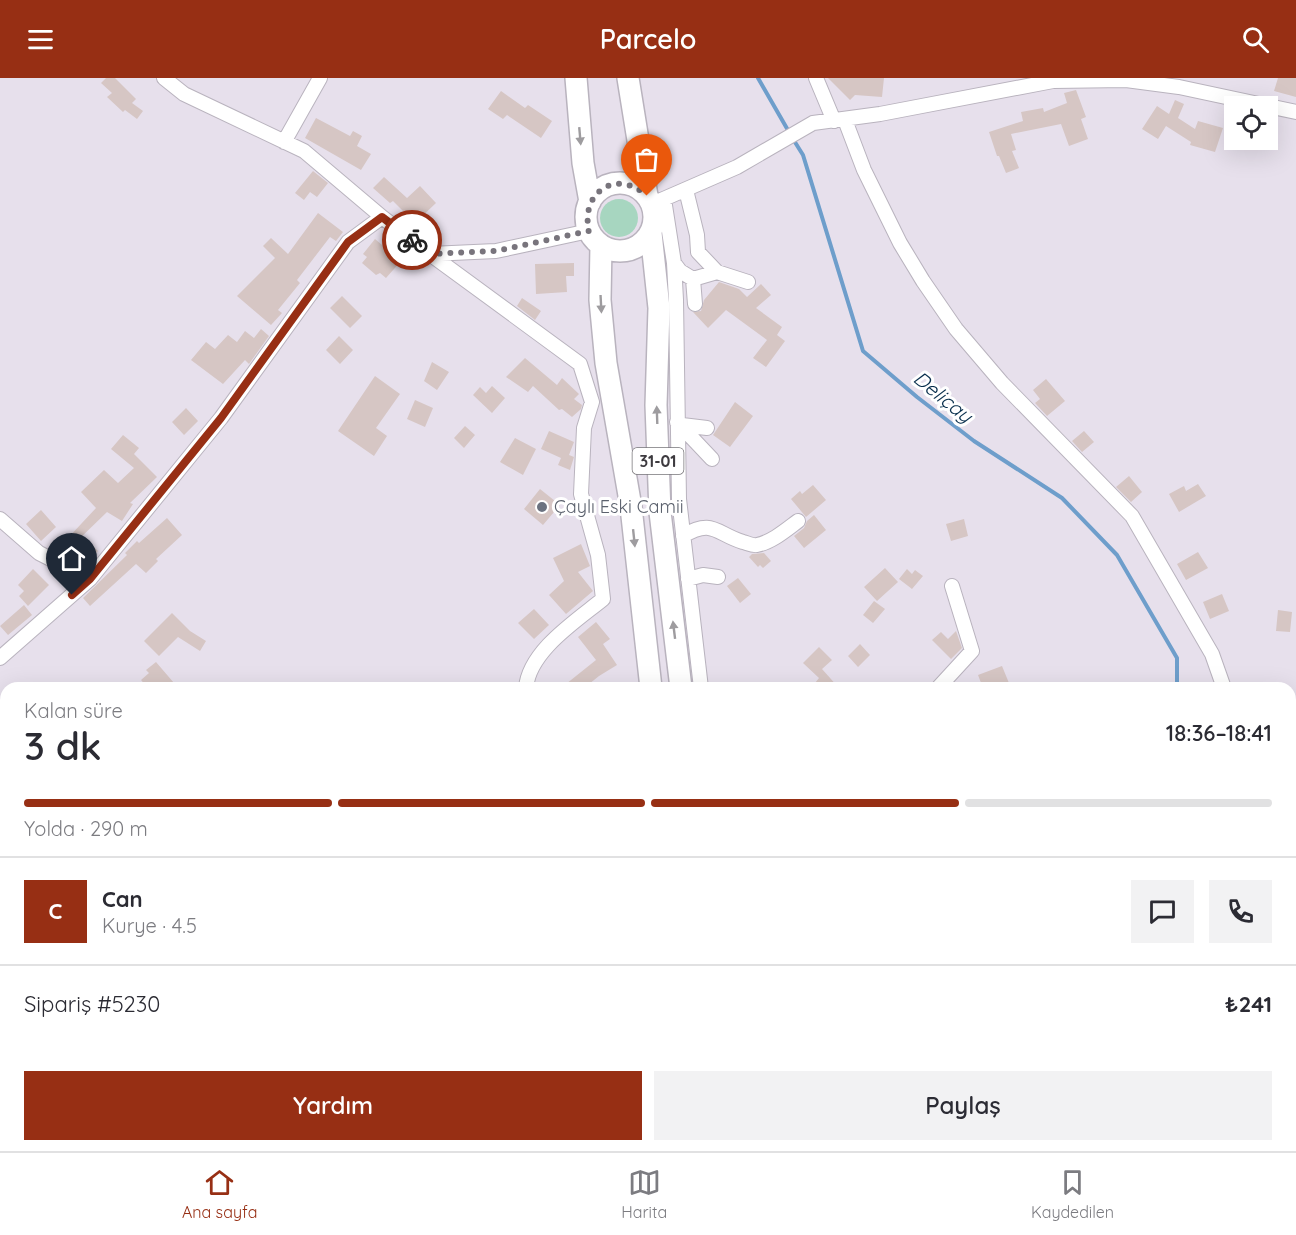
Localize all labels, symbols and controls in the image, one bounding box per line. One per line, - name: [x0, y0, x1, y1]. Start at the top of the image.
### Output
- text: Parcelo: [600, 22, 696, 56]
- icon: menu: [24, 23, 57, 56]
- icon: search: [1239, 23, 1272, 56]
- map controls: [1224, 96, 1278, 150]
- button: locate: [1224, 96, 1278, 150]
- one-way arrow: [575, 127, 585, 146]
- pin: [621, 134, 672, 196]
- icon: bag: [630, 143, 663, 176]
- courier: [382, 210, 442, 270]
- icon: bike: [396, 224, 429, 257]
- one-way arrow: [596, 294, 605, 313]
- water label: Deliçay: [909, 365, 979, 429]
- one-way arrow: [652, 406, 661, 425]
- road number: 31-01: [632, 448, 684, 474]
- place label: Çaylı Eski Camii: [554, 495, 684, 518]
- marker: Çaylı Eski Camii: [535, 500, 549, 514]
- one-way arrow: [630, 529, 639, 548]
- pin: [46, 533, 97, 595]
- icon: home: [55, 542, 88, 575]
- one-way arrow: [669, 621, 679, 640]
- text: Kalan süre: [24, 698, 123, 723]
- text: 18:36–18:41: [1166, 719, 1272, 747]
- text: 3 dk: [24, 721, 102, 770]
- text: Yolda · 290 m: [24, 816, 148, 841]
- button: chat: [1131, 880, 1194, 943]
- button: phone: [1209, 880, 1272, 943]
- text: Can: [102, 885, 143, 913]
- text: C: [49, 897, 62, 925]
- text: Kurye · 4.5: [102, 913, 197, 938]
- text: Sipariş #5230: [24, 990, 160, 1018]
- text: ₺241: [1225, 990, 1272, 1018]
- button: Yardım: [24, 1071, 642, 1140]
- button: Paylaş: [654, 1071, 1272, 1140]
- tab: Ana sayfa: [182, 1166, 257, 1222]
- tab: Harita: [621, 1166, 667, 1222]
- tab: Kaydedilen: [1031, 1166, 1114, 1222]

